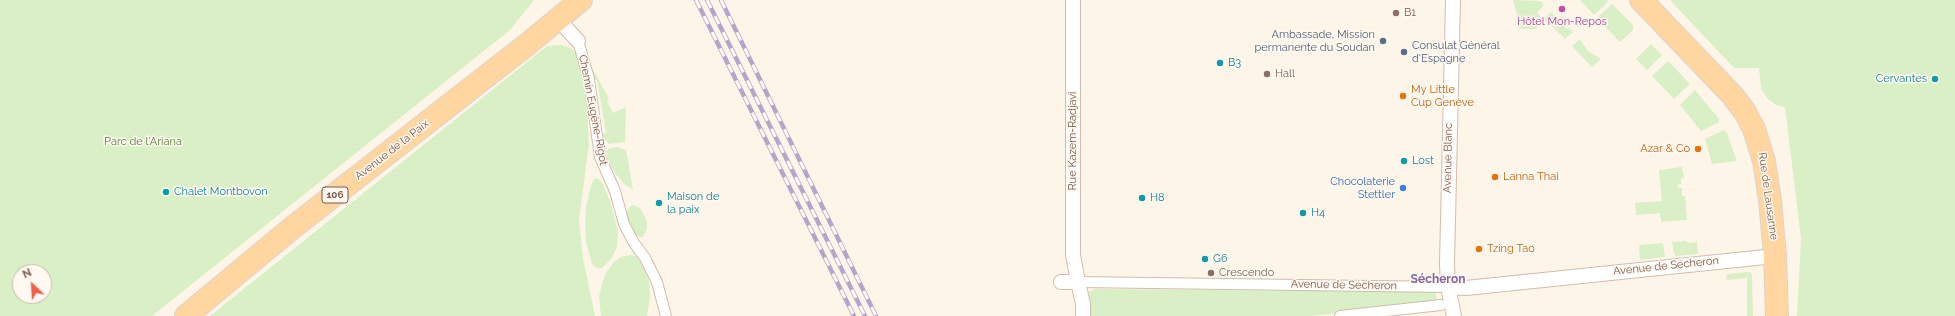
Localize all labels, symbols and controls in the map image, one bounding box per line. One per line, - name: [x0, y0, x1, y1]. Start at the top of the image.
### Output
- marker: Hôtel Mon-Repos: [1557, 4, 1567, 14]
- place label: B1: [1404, 6, 1416, 20]
- marker: B1: [1391, 8, 1401, 18]
- place label: Hôtel Mon-Repos: [1517, 15, 1607, 29]
- place label: Ambassade, Mission permanente du Soudan: [1255, 28, 1375, 54]
- marker: Ambassade, Mission permanente du Soudan: [1378, 36, 1388, 46]
- place label: Consulat Général d'Espagne: [1412, 39, 1500, 65]
- marker: Consulat Général d'Espagne: [1399, 47, 1409, 57]
- street label: Chemin Eugène-Rigot: [576, 54, 610, 166]
- place label: B3: [1228, 56, 1241, 70]
- marker: B3: [1215, 58, 1225, 68]
- place label: Hall: [1275, 67, 1295, 81]
- marker: Hall: [1262, 69, 1272, 79]
- place label: Cervantes: [1876, 72, 1927, 86]
- marker: Cervantes: [1930, 74, 1940, 84]
- place label: My Little Cup Genève: [1411, 83, 1474, 109]
- marker: My Little Cup Genève: [1398, 91, 1408, 101]
- street label: Rue Kazem-Radjavi: [1066, 92, 1080, 190]
- street label: Avenue de la Paix: [352, 117, 432, 183]
- street label: Avenue Blanc: [1441, 123, 1455, 193]
- park label: Parc de l'Ariana: [104, 135, 182, 149]
- place label: Azar & Co: [1640, 142, 1690, 156]
- marker: Azar & Co: [1693, 144, 1703, 154]
- street label: Rue de Lausanne: [1755, 151, 1781, 241]
- place label: Lost: [1412, 154, 1434, 168]
- marker: Lost: [1399, 156, 1409, 166]
- place label: Lanna Thai: [1503, 170, 1559, 184]
- marker: Lanna Thai: [1490, 172, 1500, 182]
- place label: Chocolaterie Stettler: [1330, 175, 1395, 201]
- marker: Chocolaterie Stettler: [1398, 183, 1408, 193]
- place label: Chalet Montbovon: [174, 185, 268, 199]
- marker: Chalet Montbovon: [161, 187, 171, 197]
- road number: 106: [322, 187, 348, 203]
- place label: Maison de la paix: [667, 190, 719, 216]
- place label: H8: [1150, 191, 1165, 205]
- marker: H8: [1137, 193, 1147, 203]
- marker: Maison de la paix: [654, 198, 664, 208]
- place label: H4: [1311, 206, 1325, 220]
- marker: H4: [1298, 208, 1308, 218]
- place label: Tzing Tao: [1487, 242, 1535, 256]
- marker: Tzing Tao: [1474, 244, 1484, 254]
- place label: G6: [1213, 252, 1228, 266]
- marker: G6: [1200, 254, 1210, 264]
- street label: Avenue de Sécheron: [1613, 254, 1719, 278]
- north arrow: [12, 264, 52, 304]
- text: N: [21, 266, 34, 281]
- place label: Crescendo: [1219, 266, 1274, 280]
- marker: Crescendo: [1206, 268, 1216, 278]
- district label: Sécheron: [1411, 272, 1465, 286]
- street label: Avenue de Sécheron: [1291, 277, 1397, 293]

